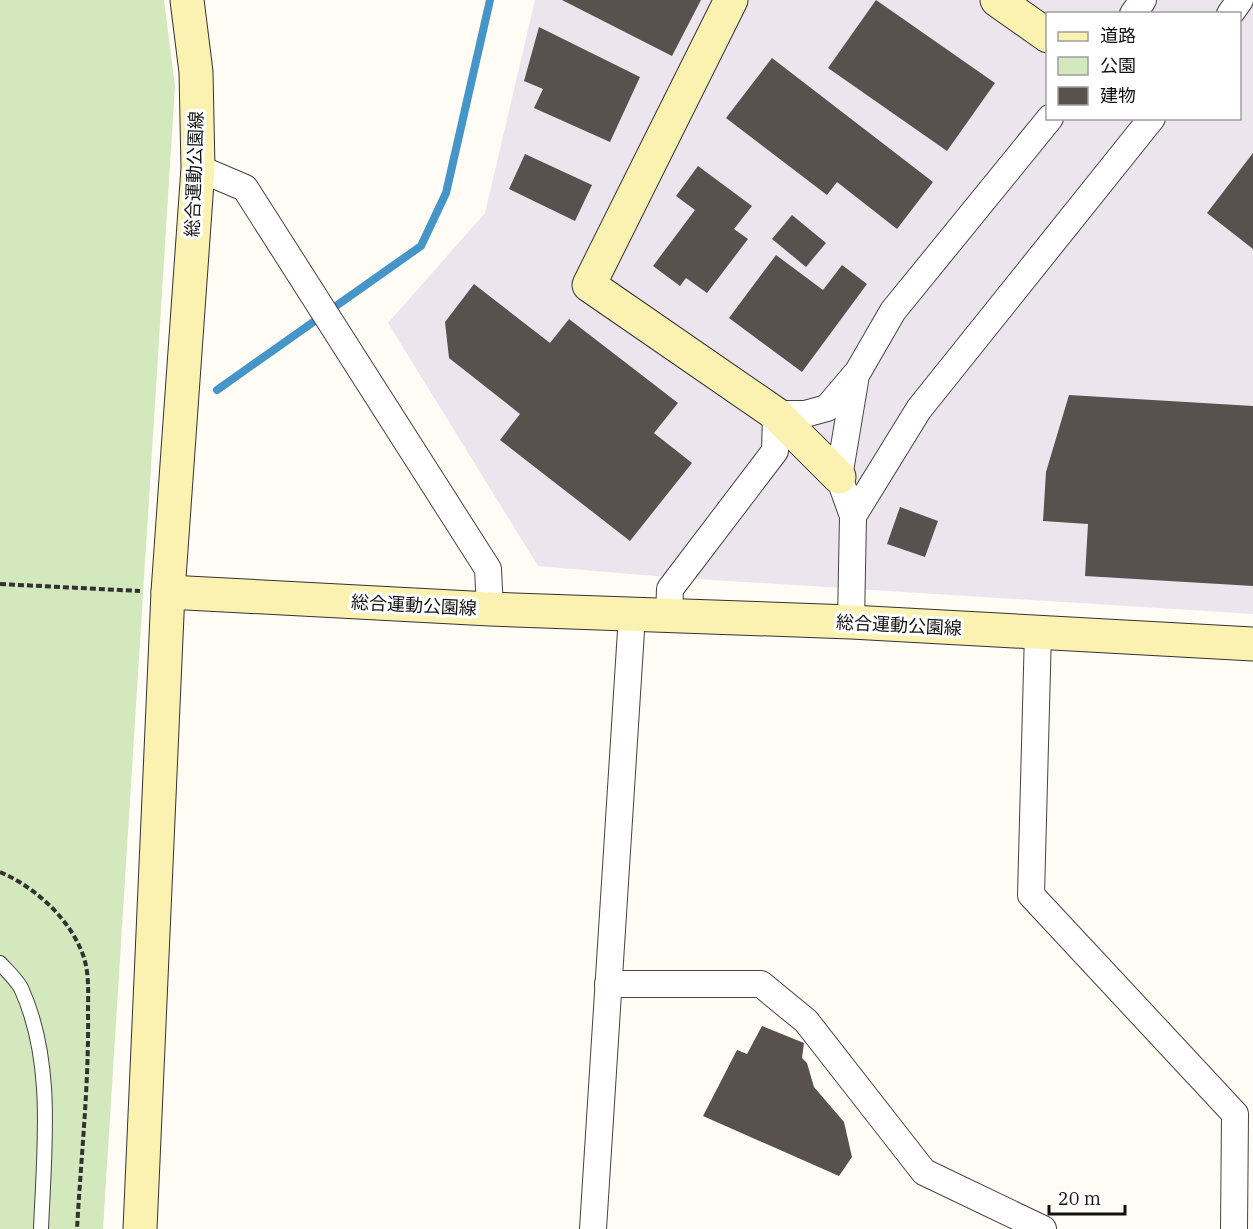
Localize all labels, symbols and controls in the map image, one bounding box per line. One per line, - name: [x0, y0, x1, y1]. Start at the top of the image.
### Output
- legend: [1046, 12, 1241, 120]
- text: 道路: [1100, 24, 1136, 47]
- text: 公園: [1100, 54, 1136, 77]
- text: 建物: [1100, 84, 1136, 107]
- street label: 総合運動公園線: [180, 111, 208, 237]
- street label: 総合運動公園線: [350, 590, 478, 620]
- street label: 総合運動公園線: [835, 610, 963, 640]
- scale bar: [1049, 1178, 1126, 1216]
- text: 20 m: [1058, 1187, 1101, 1210]

